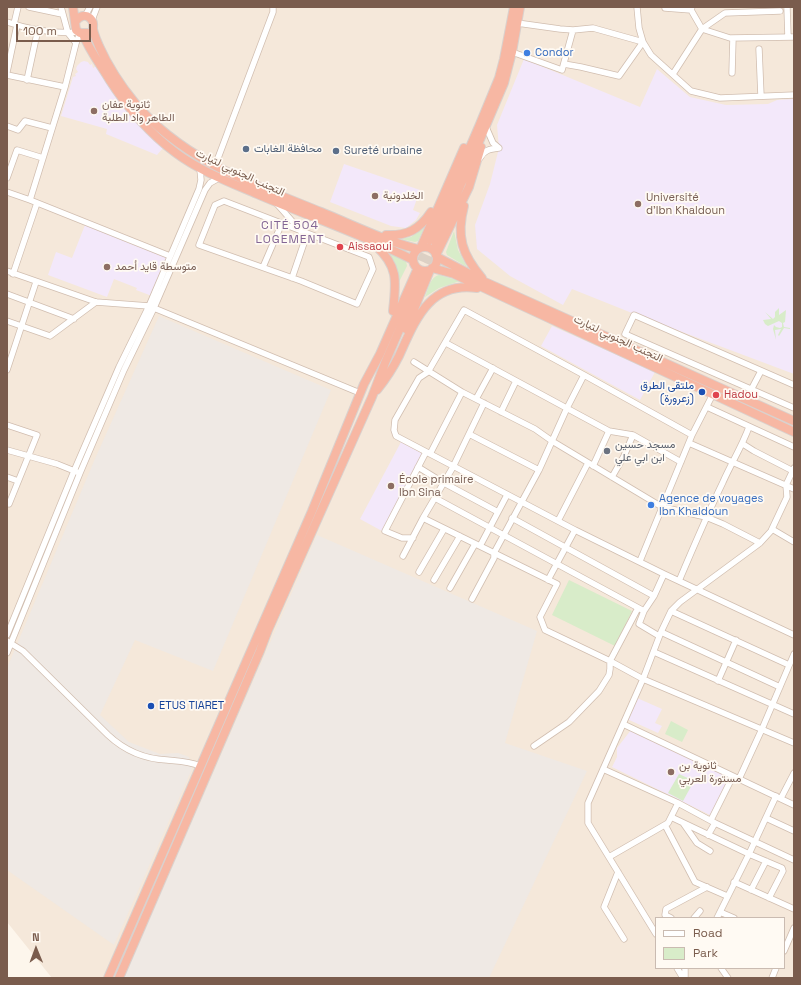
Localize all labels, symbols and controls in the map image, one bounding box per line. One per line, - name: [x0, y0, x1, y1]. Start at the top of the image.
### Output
- scale bar: [18, 16, 93, 42]
- text: 100 m: [23, 23, 57, 39]
- place label: Condor: [535, 46, 574, 60]
- marker: Condor: [522, 48, 532, 58]
- place label: ثانوية عفان الطاهر واد الطلبة: [102, 98, 174, 124]
- marker: ثانوية عفان الطاهر واد الطلبة: [89, 106, 99, 116]
- place label: محافظة الغابات: [254, 142, 322, 156]
- marker: محافظة الغابات: [241, 144, 251, 154]
- place label: Sureté urbaine: [344, 144, 422, 158]
- marker: Sureté urbaine: [331, 146, 341, 156]
- street label: التجنب الجنوبي لتيارت: [193, 147, 287, 199]
- place label: الخلدونية: [383, 189, 423, 203]
- marker: الخلدونية: [370, 191, 380, 201]
- place label: Université d'Ibn Khaldoun: [646, 191, 725, 217]
- marker: Université d'Ibn Khaldoun: [633, 199, 643, 209]
- district label: CITÉ 504 LOGEMENT: [255, 219, 325, 247]
- place label: Aissaoui: [348, 240, 392, 254]
- marker: Aissaoui: [335, 242, 345, 252]
- place label: متوسطة قايد أحمد: [115, 260, 196, 274]
- marker: متوسطة قايد أحمد: [102, 262, 112, 272]
- street label: التجنب الجنوبي لتيارت: [571, 313, 665, 365]
- place label: ملتقى الطرق (زعرورة): [640, 379, 694, 405]
- marker: ملتقى الطرق (زعرورة): [697, 387, 707, 397]
- place label: Hadou: [724, 388, 758, 402]
- marker: Hadou: [711, 390, 721, 400]
- place label: مسجد حسين ابن ابي علي: [615, 438, 675, 464]
- marker: مسجد حسين ابن ابي علي: [602, 446, 612, 456]
- place label: École primaire Ibn Sina: [399, 473, 473, 499]
- marker: École primaire Ibn Sina: [386, 481, 396, 491]
- place label: Agence de voyages Ibn Khaldoun: [659, 492, 763, 518]
- marker: Agence de voyages Ibn Khaldoun: [646, 500, 656, 510]
- place label: ETUS TIARET: [159, 699, 224, 713]
- marker: ETUS TIARET: [146, 701, 156, 711]
- place label: ثانوية بن مستورة العربي: [679, 759, 741, 785]
- marker: ثانوية بن مستورة العربي: [666, 767, 676, 777]
- legend: [655, 917, 785, 969]
- text: Road: [693, 925, 722, 941]
- north arrow: [16, 929, 56, 969]
- text: N: [32, 930, 40, 944]
- text: Park: [693, 945, 718, 961]

